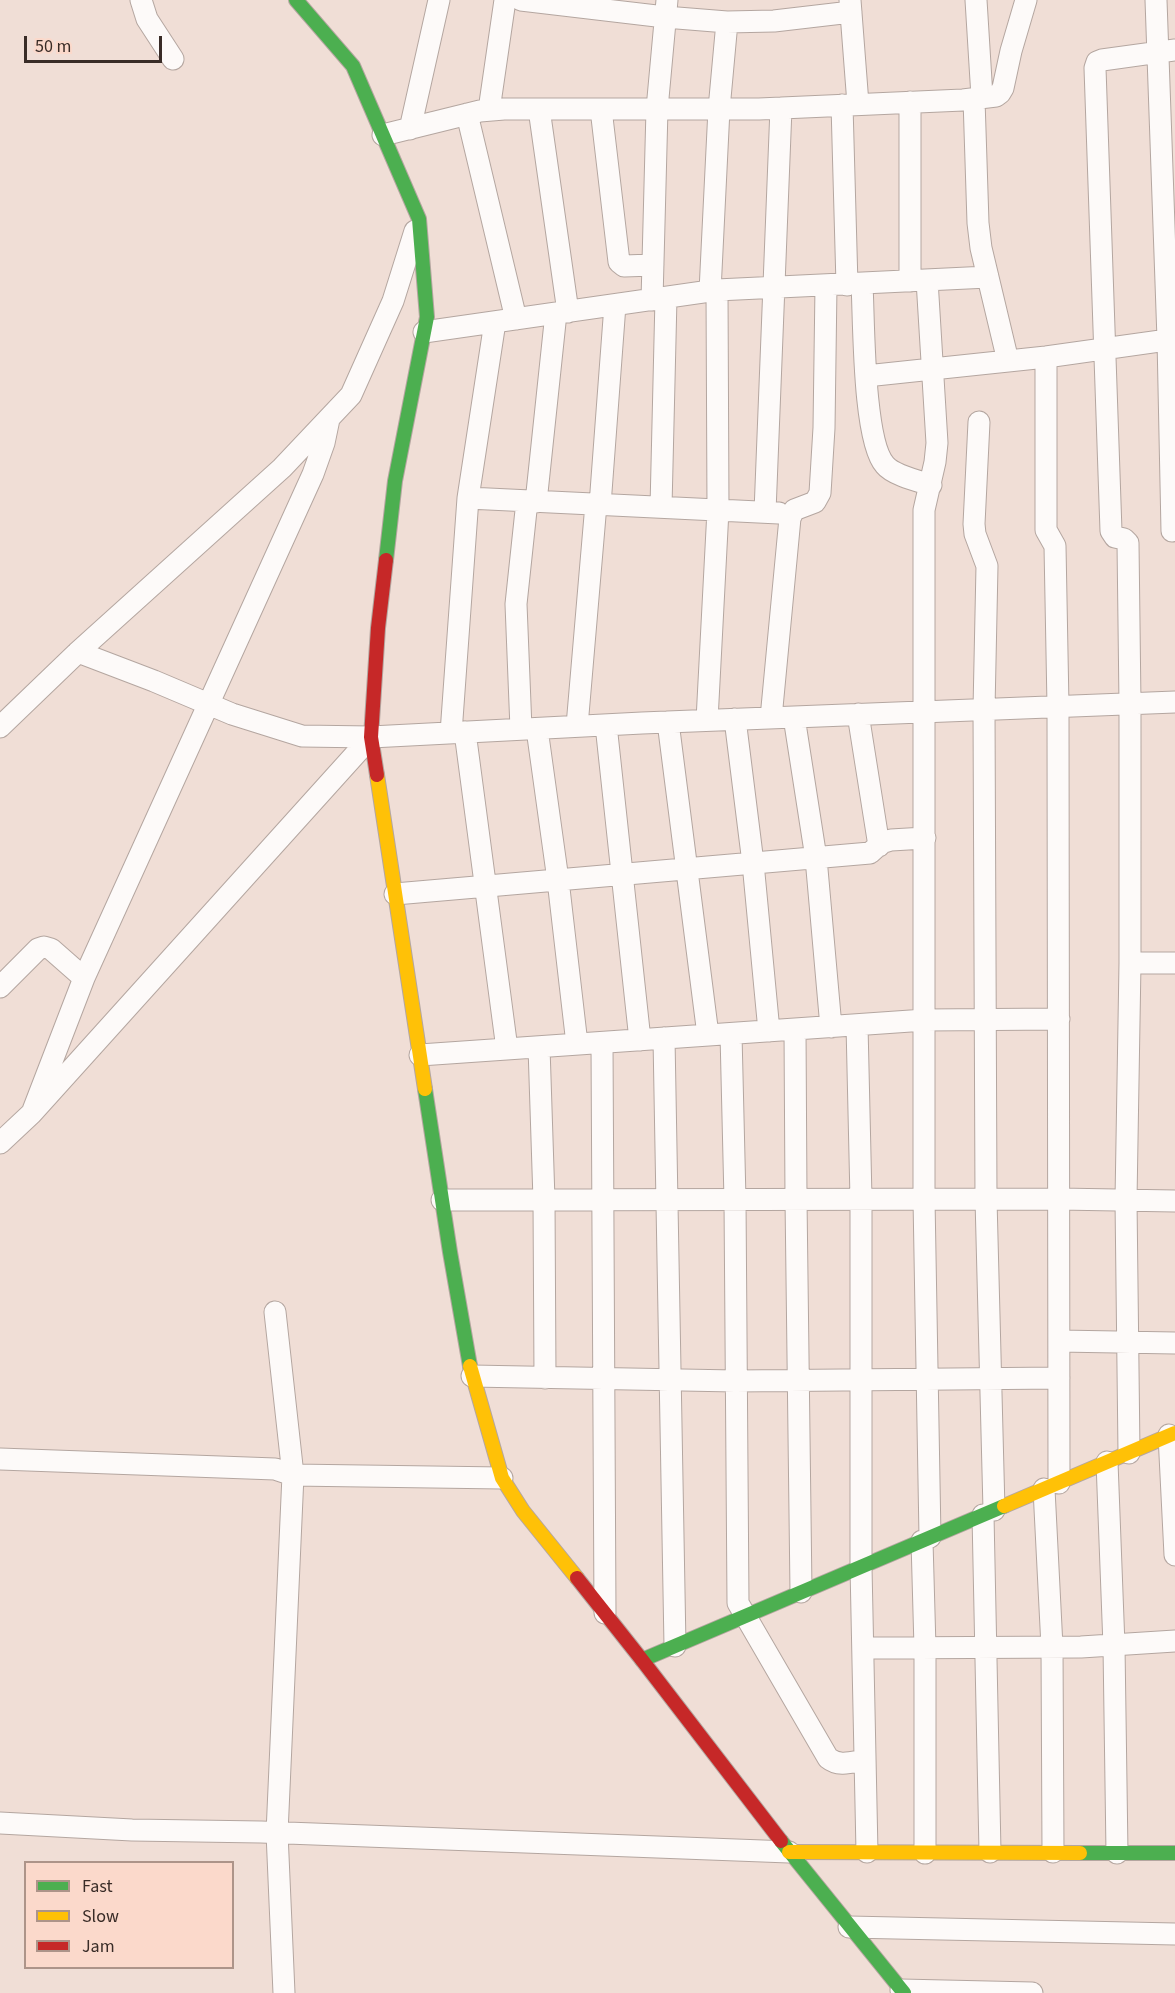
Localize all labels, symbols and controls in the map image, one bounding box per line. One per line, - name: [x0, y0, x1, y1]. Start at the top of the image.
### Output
- scale bar: [27, 24, 165, 62]
- text: 50 m: [35, 34, 71, 59]
- legend: [24, 1861, 234, 1969]
- text: Fast: [82, 1874, 113, 1899]
- text: Slow: [82, 1904, 119, 1929]
- text: Jam: [82, 1934, 115, 1959]

